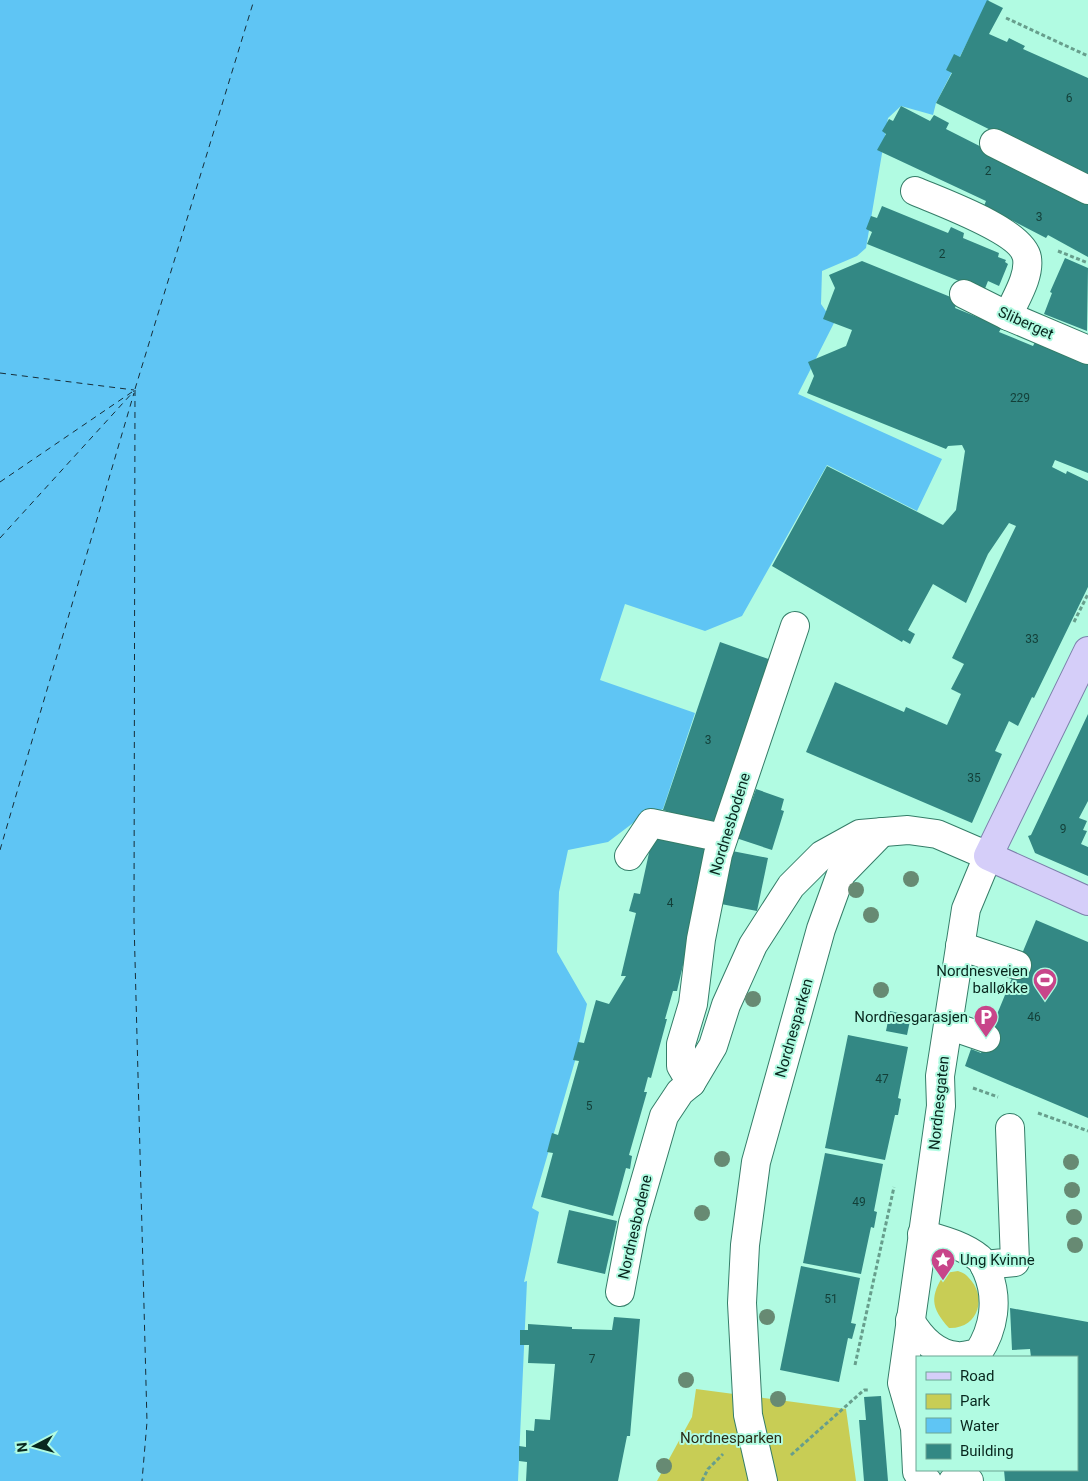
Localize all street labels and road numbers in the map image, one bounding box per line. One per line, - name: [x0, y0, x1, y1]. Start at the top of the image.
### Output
- street label: Sliberget: [995, 303, 1057, 343]
- street label: Nordnesbodene: [706, 771, 754, 877]
- street label: Nordnesparken: [771, 976, 817, 1080]
- street label: Nordnesgaten: [925, 1055, 953, 1151]
- street label: Nordnesbodene: [614, 1173, 656, 1281]

